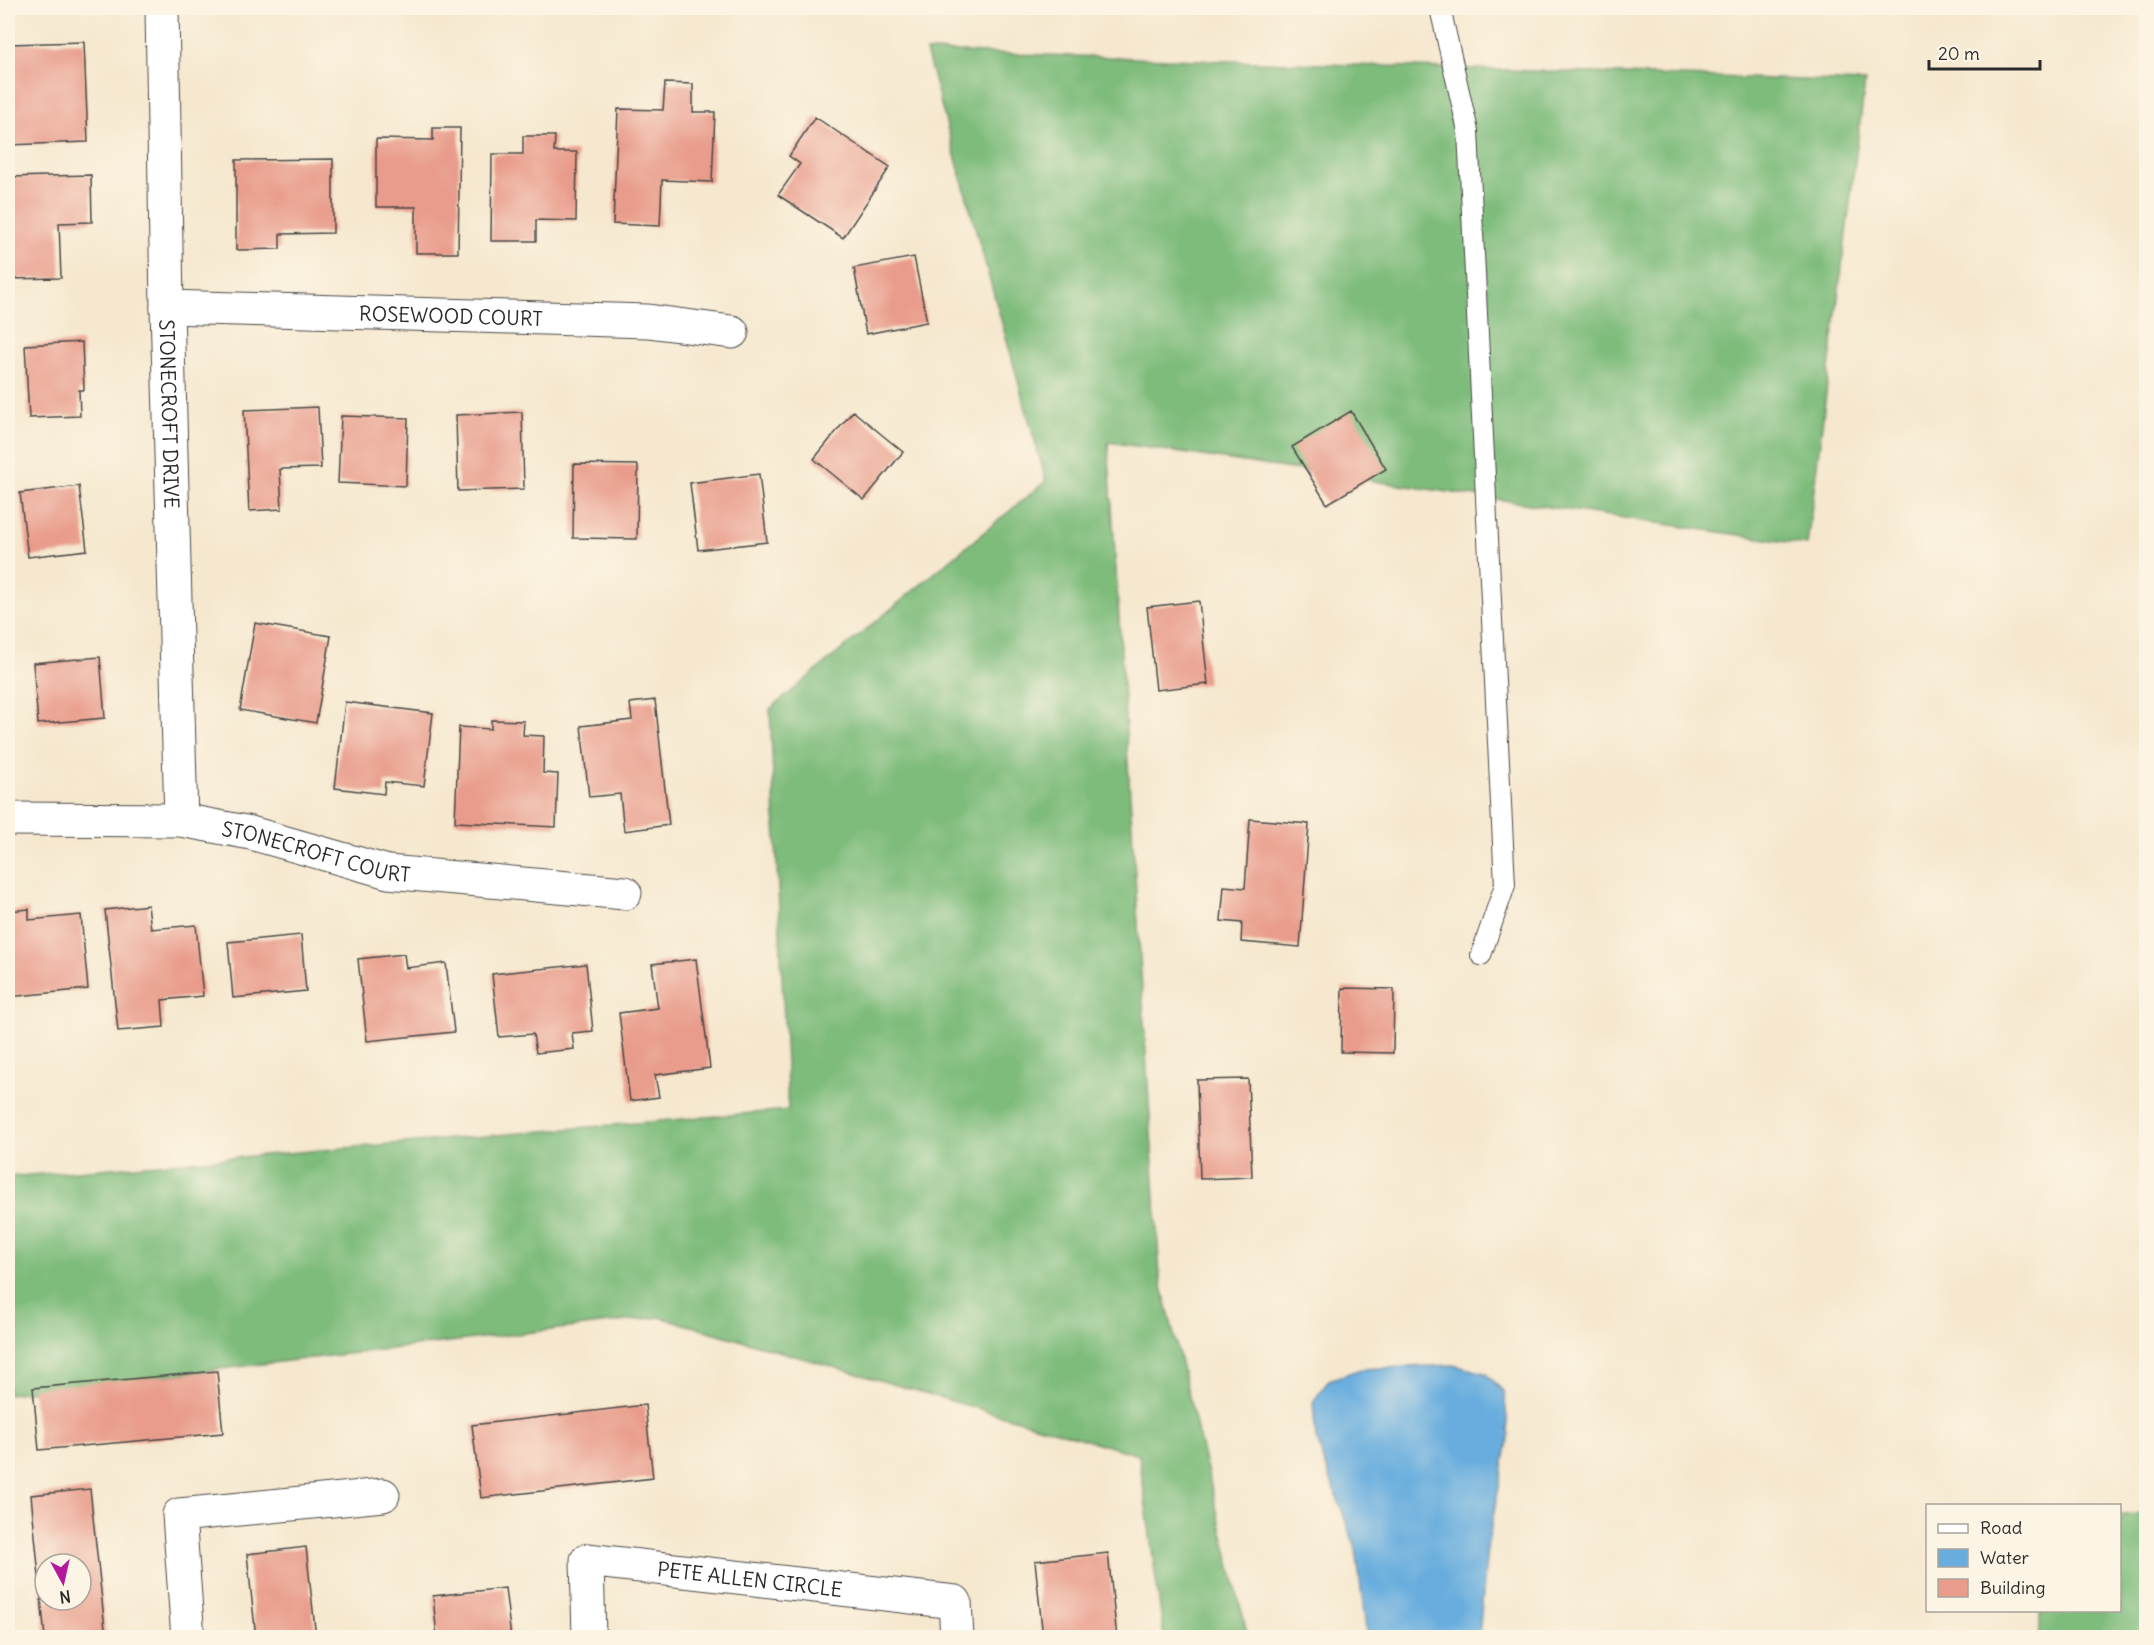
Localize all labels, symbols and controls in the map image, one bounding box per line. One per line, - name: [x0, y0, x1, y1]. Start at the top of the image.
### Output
- scale bar: [1929, 33, 2040, 71]
- text: 20 m: [1938, 42, 1980, 65]
- street label: ROSEWOOD COURT: [359, 300, 543, 330]
- street label: STONECROFT DRIVE: [155, 319, 185, 509]
- street label: STONECROFT COURT: [220, 815, 412, 886]
- legend: [1926, 1504, 2121, 1612]
- text: Road: [1980, 1516, 2023, 1539]
- text: Water: [1980, 1546, 2030, 1569]
- north arrow: [33, 1552, 93, 1612]
- street label: PETE ALLEN CIRCLE: [656, 1556, 844, 1602]
- text: Building: [1980, 1576, 2045, 1599]
- text: N: [58, 1586, 72, 1608]

